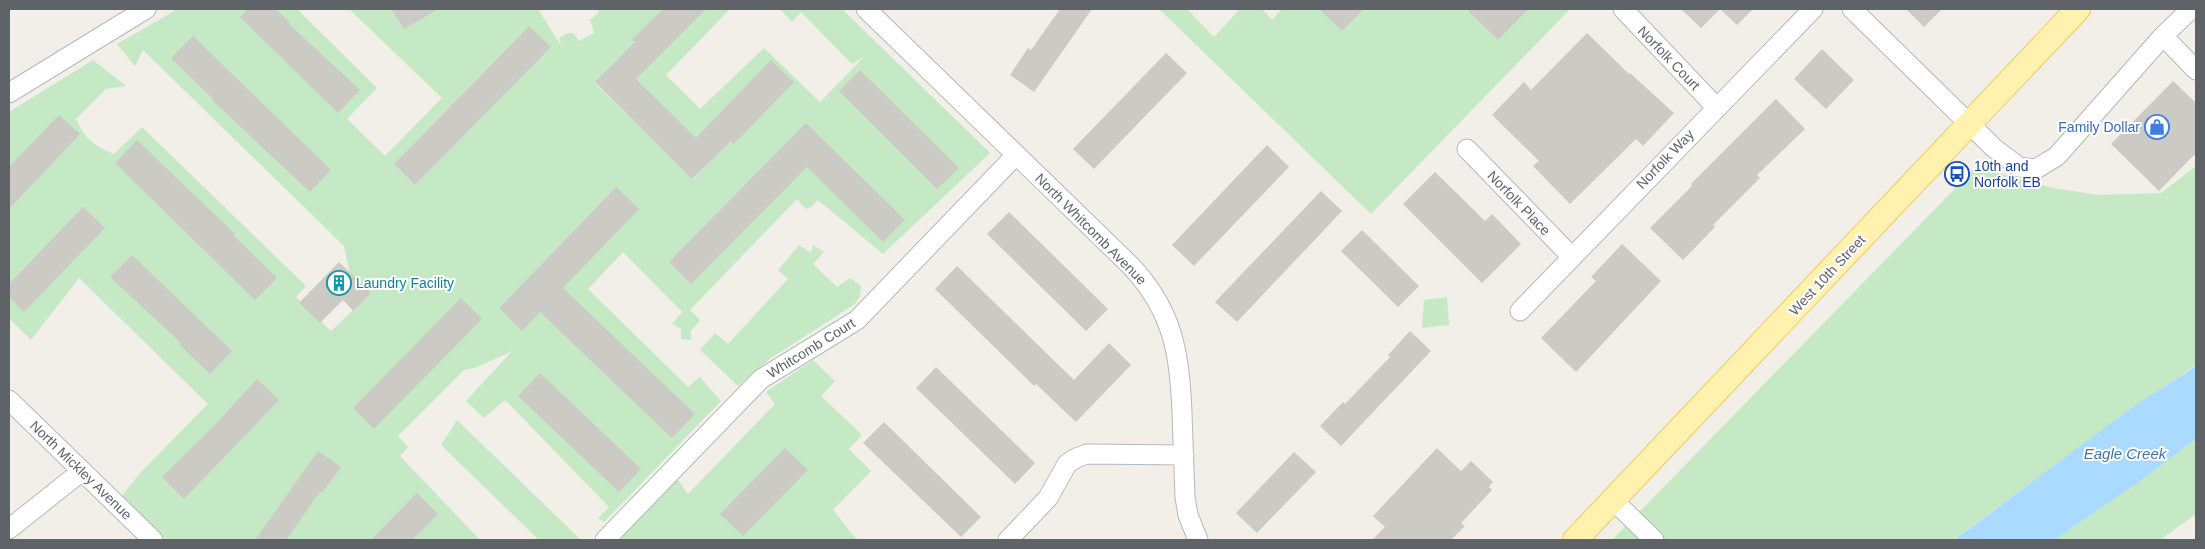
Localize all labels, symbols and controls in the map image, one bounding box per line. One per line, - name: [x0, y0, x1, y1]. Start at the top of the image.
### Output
- street label: Norfolk Court: [1635, 23, 1703, 93]
- shop icon: Family Dollar: [2144, 114, 2170, 140]
- place label: Family Dollar: [2058, 119, 2140, 135]
- street label: Norfolk Way: [1633, 126, 1697, 192]
- place label: 10th and Norfolk EB: [1974, 158, 2041, 190]
- bus stop icon: 10th and Norfolk EB: [1944, 161, 1970, 187]
- street label: Norfolk Place: [1484, 167, 1554, 239]
- street label: North Whitcomb Avenue: [1032, 170, 1150, 288]
- street label: West 10th Street: [1786, 231, 1868, 318]
- building icon: Laundry Facility: [326, 270, 352, 296]
- place label: Laundry Facility: [356, 275, 454, 291]
- street label: Whitcomb Court: [764, 315, 858, 381]
- street label: North Mickley Avenue: [27, 417, 135, 523]
- water label: Eagle Creek: [2084, 445, 2168, 462]

